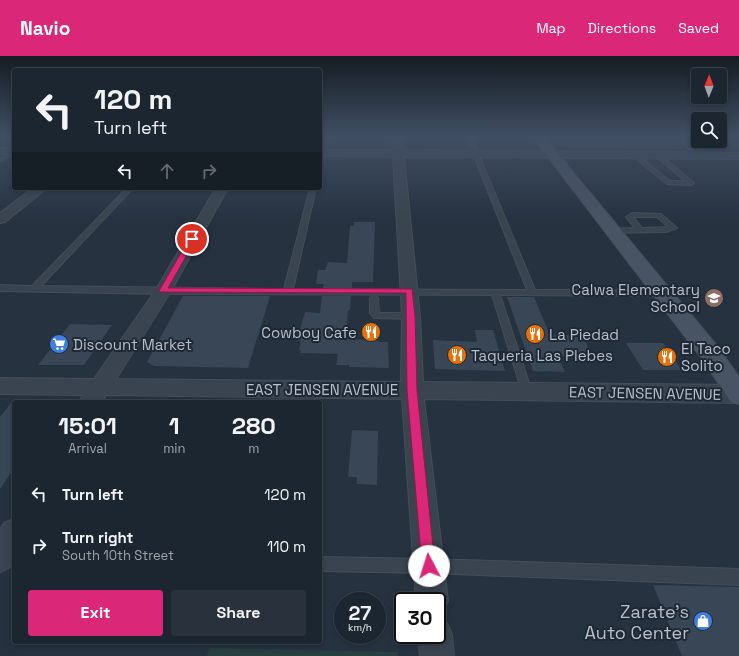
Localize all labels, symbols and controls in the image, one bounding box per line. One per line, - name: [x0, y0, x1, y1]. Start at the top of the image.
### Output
- text: Navio: [20, 16, 70, 41]
- text: Map: [536, 19, 566, 37]
- text: Directions: [588, 19, 656, 37]
- text: Saved: [678, 19, 719, 37]
- north arrow: [691, 68, 727, 104]
- map controls: [691, 68, 727, 148]
- text: 120 m: [94, 81, 172, 117]
- icon: left: [28, 84, 80, 136]
- button: search: [691, 112, 727, 148]
- text: Turn left: [94, 116, 167, 139]
- icon: left: [114, 160, 136, 182]
- icon: ahead: [156, 160, 178, 182]
- icon: right: [198, 160, 220, 182]
- pin: [175, 222, 209, 256]
- icon: arrive: [181, 228, 203, 250]
- place label: Calwa Elementary School: [572, 280, 700, 316]
- school or university icon: Calwa Elementary School: [703, 287, 725, 309]
- restaurant icon: Cowboy Cafe: [360, 321, 382, 343]
- place label: Cowboy Cafe: [261, 323, 357, 342]
- restaurant icon: La Piedad: [524, 323, 546, 345]
- place label: La Piedad: [549, 325, 619, 344]
- supermarket icon: Discount Market: [48, 333, 70, 355]
- place label: Discount Market: [73, 335, 192, 354]
- place label: El Taco Solito: [681, 339, 731, 375]
- restaurant icon: Taqueria Las Plebes: [446, 344, 468, 366]
- place label: Taqueria Las Plebes: [471, 346, 613, 365]
- restaurant icon: El Taco Solito: [656, 346, 678, 368]
- street label: EAST JENSEN AVENUE: [246, 380, 398, 399]
- street label: EAST JENSEN AVENUE: [569, 382, 721, 404]
- text: 15:01: [58, 410, 117, 441]
- text: 1: [169, 410, 180, 441]
- text: 280: [232, 410, 276, 441]
- text: Arrival: [68, 440, 107, 457]
- text: min: [163, 440, 185, 457]
- text: m: [248, 440, 259, 457]
- icon: left: [28, 483, 50, 505]
- text: Turn left: [62, 485, 124, 504]
- text: 120 m: [264, 485, 306, 504]
- text: Turn right: [62, 528, 133, 547]
- icon: right: [28, 535, 50, 557]
- text: 110 m: [267, 537, 306, 556]
- position arrow: [408, 545, 450, 587]
- text: South 10th Street: [62, 547, 174, 564]
- button: Exit: [28, 590, 163, 636]
- button: Share: [171, 590, 306, 636]
- speed limit sign: 30: [394, 592, 446, 644]
- text: 27: [349, 600, 371, 626]
- place label: Zarate's Auto Center: [585, 600, 689, 644]
- shop icon: Zarate's Auto Center: [692, 610, 714, 632]
- text: km/h: [348, 621, 372, 634]

